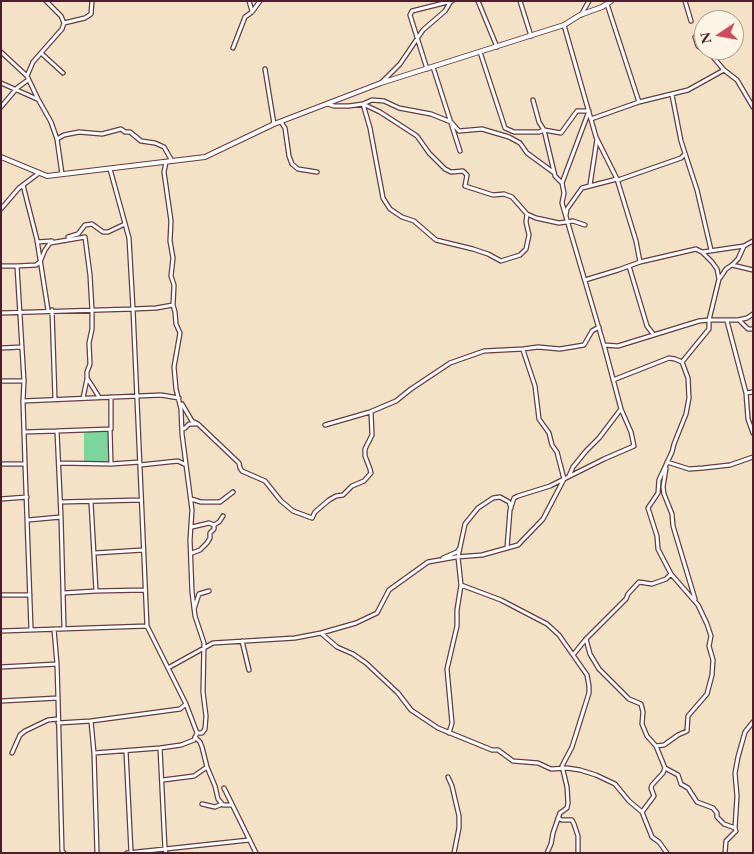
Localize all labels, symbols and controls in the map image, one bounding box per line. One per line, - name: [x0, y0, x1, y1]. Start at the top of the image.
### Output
- north arrow: [694, 10, 744, 60]
- text: N: [695, 31, 715, 45]

